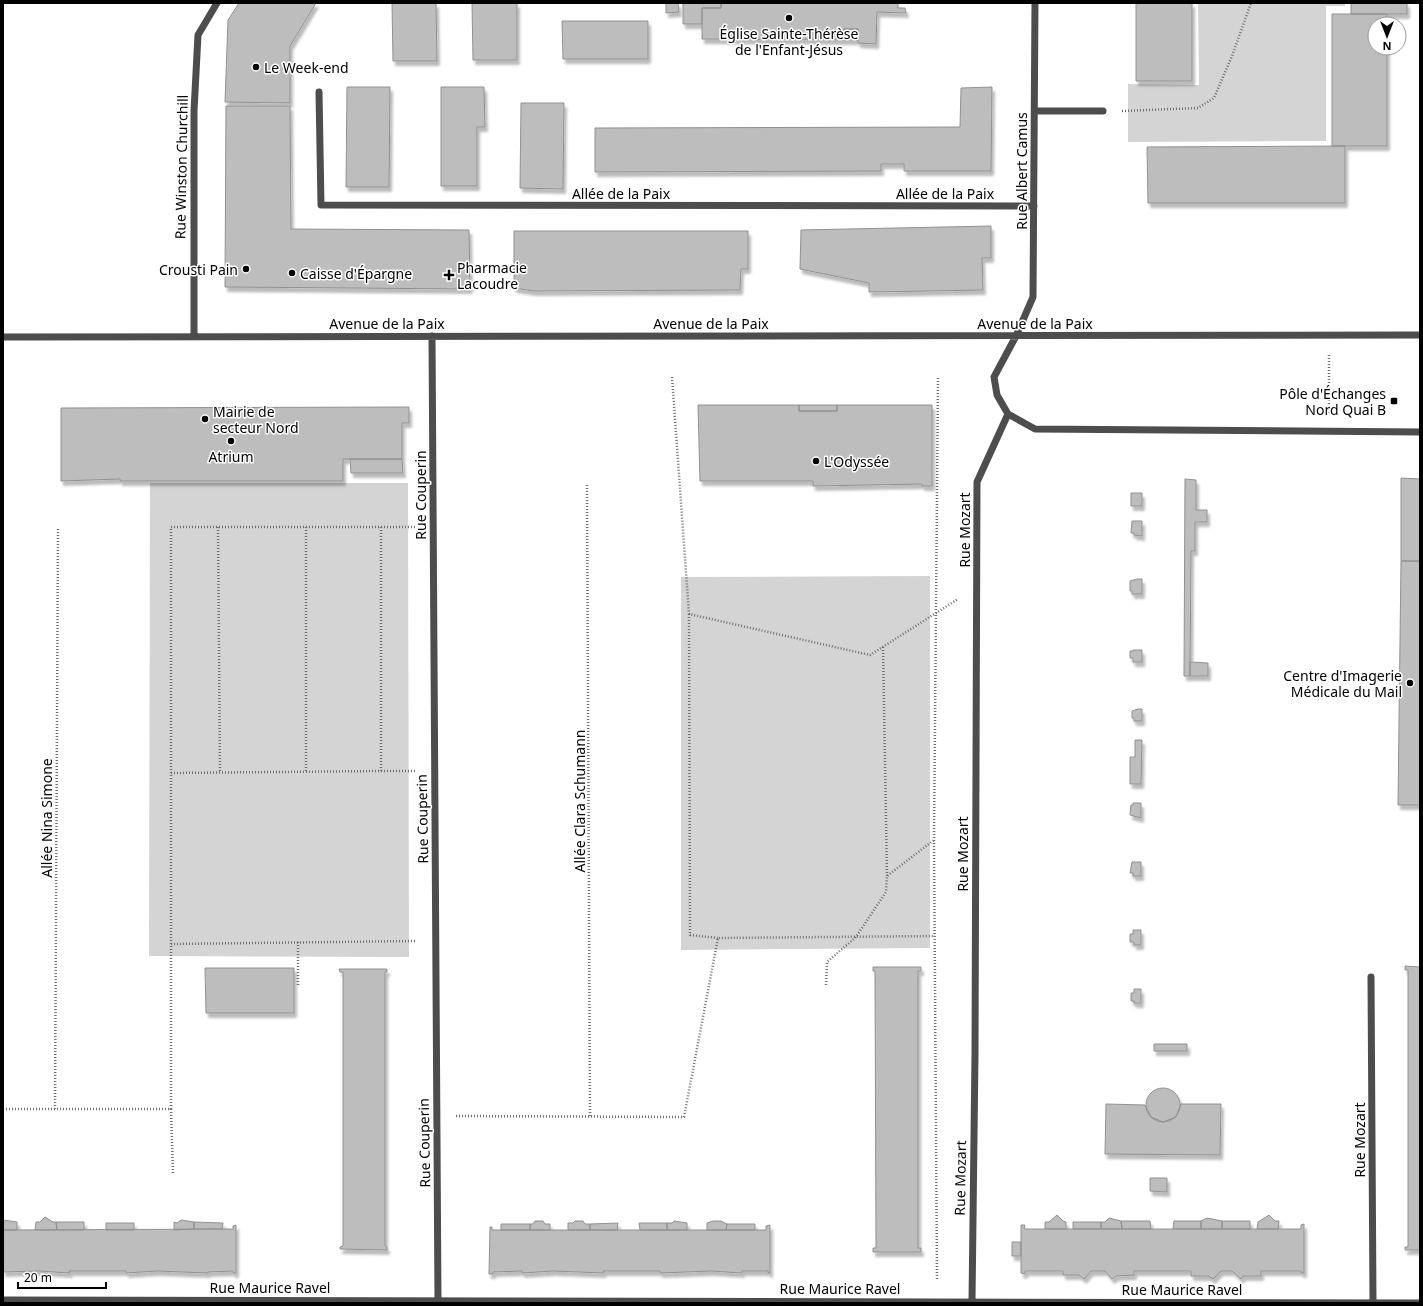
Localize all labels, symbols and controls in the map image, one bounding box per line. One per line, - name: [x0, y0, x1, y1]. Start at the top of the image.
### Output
- marker: Église Sainte-Thérèse de l'Enfant-Jésus: [784, 13, 794, 23]
- north arrow: [1367, 16, 1407, 56]
- place label: Église Sainte-Thérèse de l'Enfant-Jésus: [720, 24, 859, 59]
- text: N: [1383, 39, 1391, 54]
- place label: Le Week-end: [264, 58, 349, 77]
- marker: Le Week-end: [251, 62, 261, 72]
- street label: Rue Winston Churchill: [170, 95, 192, 239]
- street label: Rue Albert Camus: [1012, 112, 1031, 230]
- street label: Allée de la Paix: [572, 184, 671, 203]
- street label: Allée de la Paix: [896, 184, 995, 203]
- place label: Pharmacie Lacoudre: [457, 258, 527, 293]
- place label: Crousti Pain: [159, 260, 238, 279]
- marker: Crousti Pain: [241, 264, 251, 274]
- place label: Caisse d'Épargne: [300, 264, 412, 283]
- marker: Caisse d'Épargne: [287, 268, 297, 278]
- marker: Pharmacie Lacoudre: [444, 270, 454, 280]
- street label: Avenue de la Paix: [329, 314, 445, 333]
- street label: Avenue de la Paix: [653, 314, 769, 333]
- street label: Avenue de la Paix: [977, 314, 1093, 333]
- place label: Pôle d'Échanges Nord Quai B: [1279, 384, 1386, 419]
- marker: Pôle d'Échanges Nord Quai B: [1389, 396, 1399, 406]
- place label: Mairie de secteur Nord: [213, 402, 299, 437]
- marker: Mairie de secteur Nord: [200, 414, 210, 424]
- marker: Atrium: [226, 436, 236, 446]
- place label: Atrium: [208, 447, 254, 466]
- street label: Rue Couperin: [411, 450, 430, 540]
- place label: L'Odyssée: [824, 452, 889, 471]
- marker: L'Odyssée: [811, 456, 821, 466]
- street label: Rue Mozart: [955, 492, 974, 568]
- place label: Centre d'Imagerie Médicale du Mail: [1283, 666, 1402, 701]
- marker: Centre d'Imagerie Médicale du Mail: [1405, 678, 1415, 688]
- street label: Allée Clara Schumann: [570, 730, 589, 872]
- street label: Allée Nina Simone: [37, 758, 56, 878]
- street label: Rue Couperin: [412, 774, 432, 864]
- street label: Rue Mozart: [953, 816, 972, 892]
- street label: Rue Couperin: [414, 1098, 434, 1188]
- street label: Rue Mozart: [1350, 1102, 1369, 1178]
- street label: Rue Mozart: [950, 1140, 970, 1216]
- scale bar: [18, 1264, 106, 1290]
- text: 20 m: [24, 1269, 52, 1286]
- street label: Rue Maurice Ravel: [210, 1278, 330, 1297]
- street label: Rue Maurice Ravel: [780, 1279, 900, 1298]
- street label: Rue Maurice Ravel: [1122, 1280, 1242, 1299]

